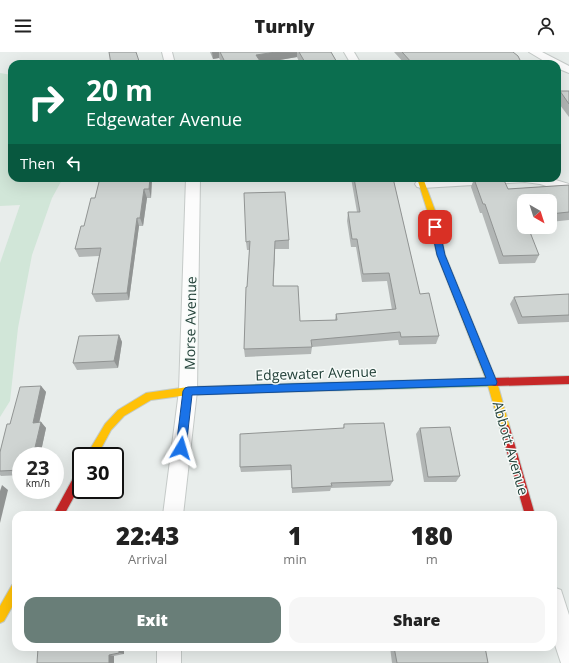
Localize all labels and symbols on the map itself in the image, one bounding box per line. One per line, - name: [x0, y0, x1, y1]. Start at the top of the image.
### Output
- north arrow: [517, 194, 557, 234]
- pin: [418, 210, 452, 244]
- street label: Morse Avenue: [180, 276, 200, 370]
- street label: Edgewater Avenue: [255, 361, 377, 385]
- street label: Abbott Avenue: [489, 399, 534, 497]
- position arrow: [160, 427, 202, 469]
- speed limit sign: 30: [72, 447, 124, 499]

